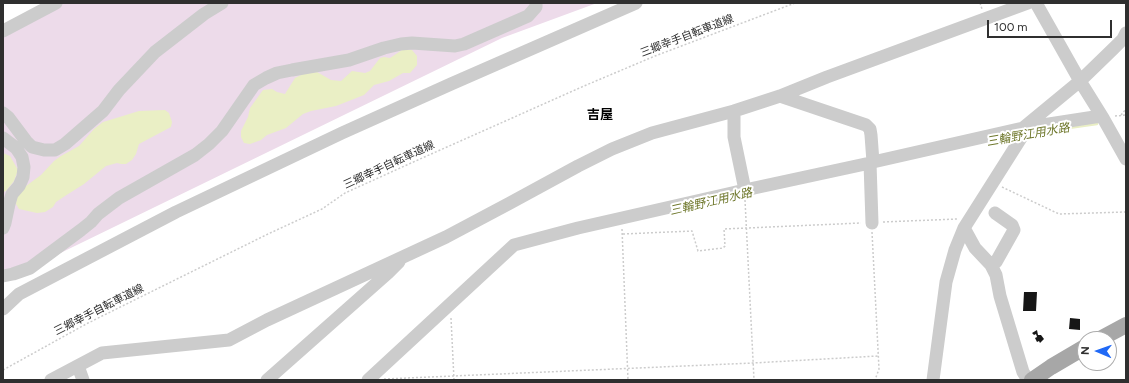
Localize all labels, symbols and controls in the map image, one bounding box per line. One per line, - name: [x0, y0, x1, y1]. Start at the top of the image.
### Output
- street label: 三郷幸手自転車道線: [638, 12, 736, 60]
- scale bar: [989, 12, 1114, 38]
- text: 100 m: [994, 20, 1028, 34]
- district label: 吉屋: [587, 107, 613, 123]
- water label: 三輪野江用水路: [985, 121, 1071, 149]
- street label: 三郷幸手自転車道線: [341, 138, 437, 192]
- water label: 三輪野江用水路: [668, 186, 754, 218]
- street label: 三郷幸手自転車道線: [52, 282, 146, 338]
- north arrow: [1077, 331, 1117, 371]
- text: N: [1079, 346, 1092, 355]

